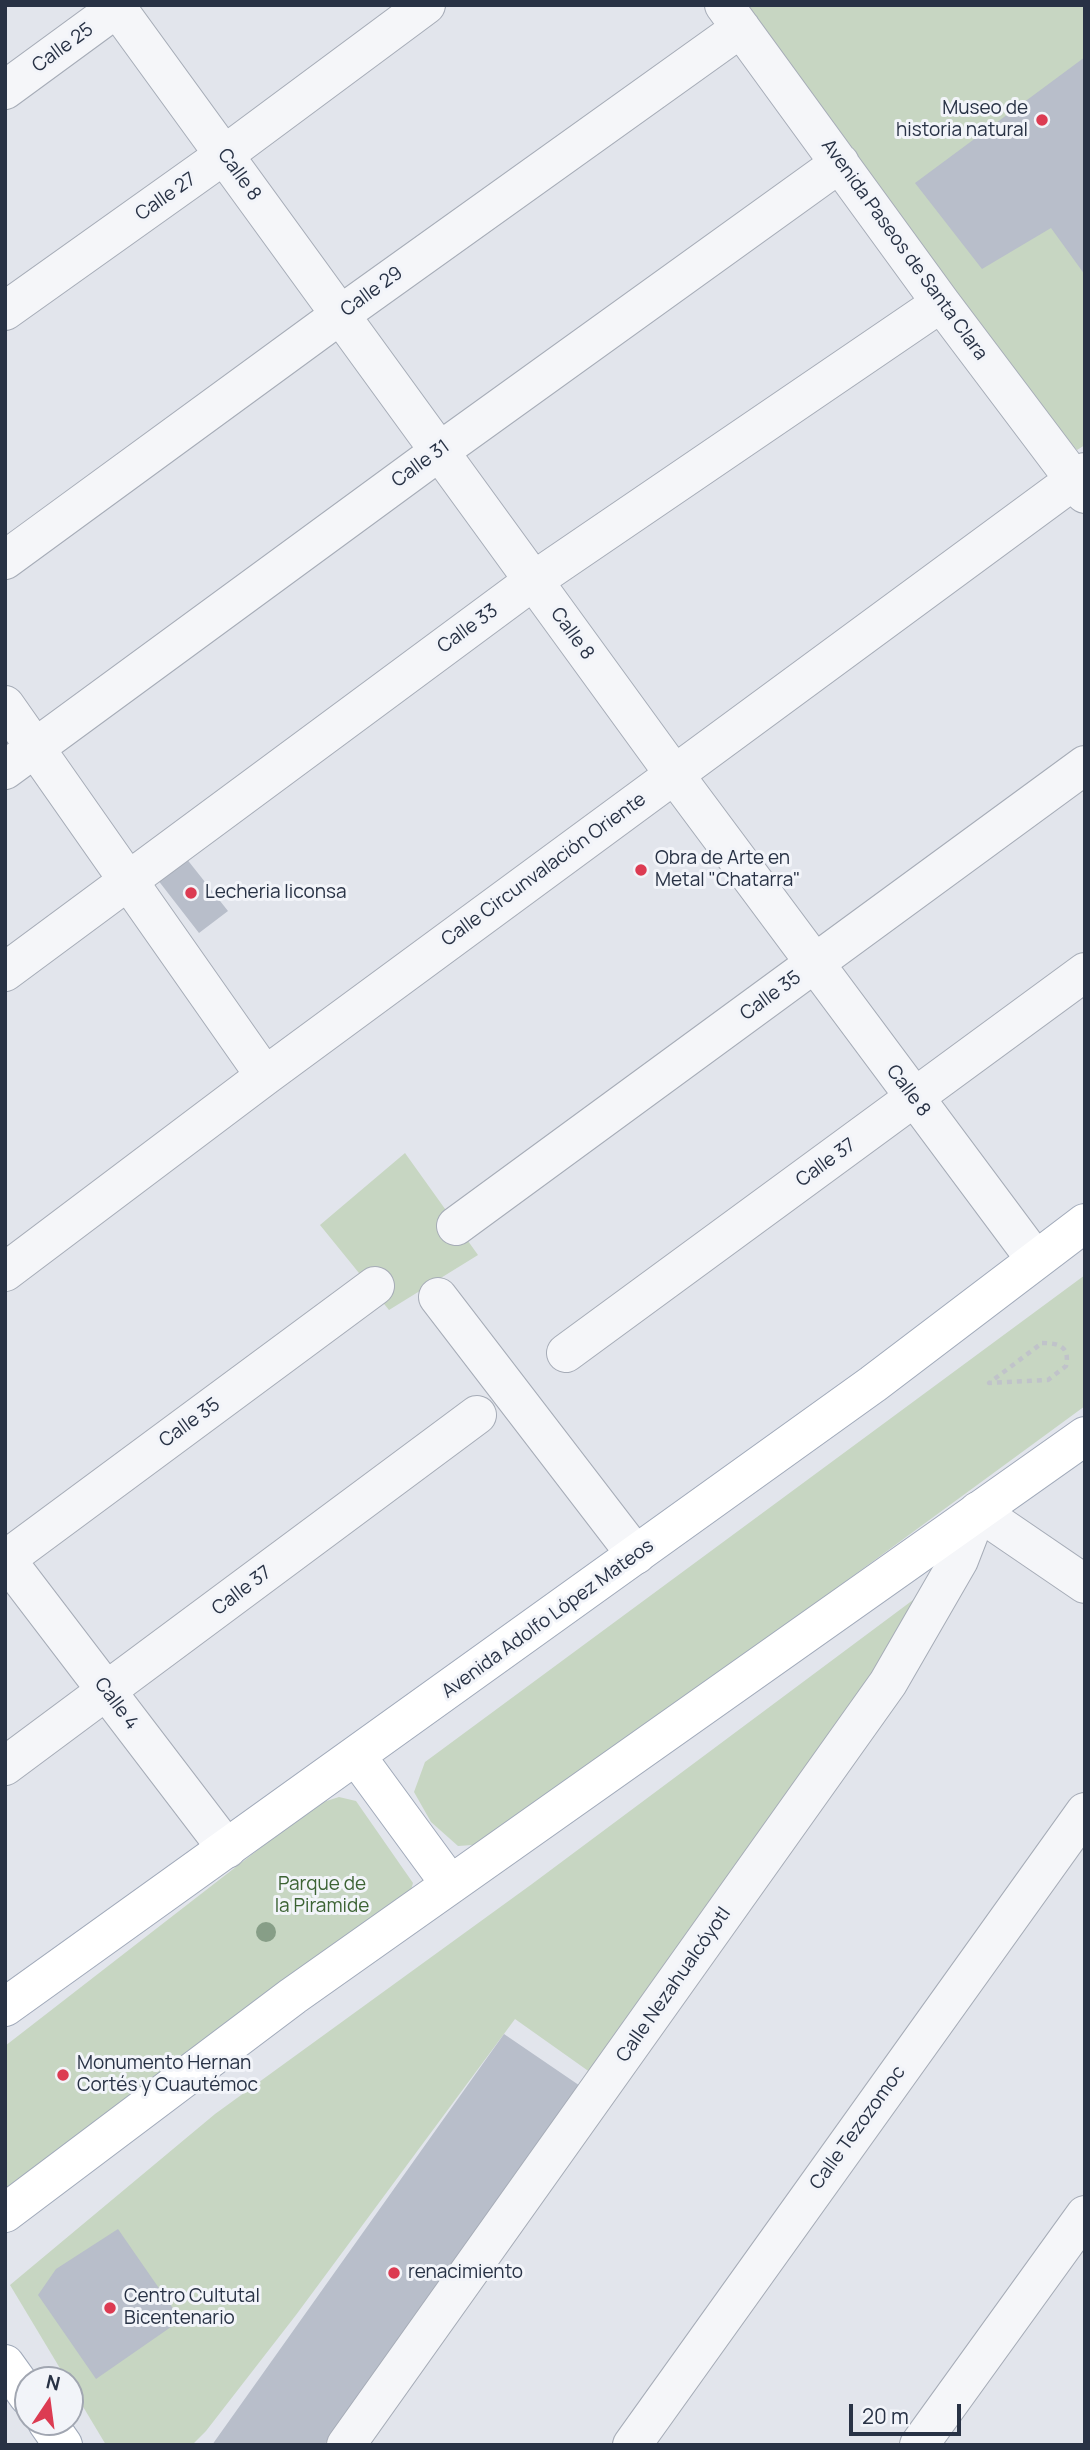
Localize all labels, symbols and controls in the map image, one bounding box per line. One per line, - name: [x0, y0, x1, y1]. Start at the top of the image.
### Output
- street label: Calle 25: [28, 18, 98, 78]
- place label: Museo de historia natural: [896, 98, 1028, 142]
- marker: Museo de historia natural: [1034, 112, 1050, 128]
- street label: Avenida Paseos de Santa Clara: [816, 135, 992, 365]
- street label: Calle 8: [212, 144, 266, 206]
- street label: Calle 27: [131, 168, 201, 226]
- street label: Calle 29: [337, 262, 407, 322]
- street label: Calle 31: [388, 435, 454, 493]
- street label: Calle 33: [433, 600, 503, 658]
- street label: Calle 8: [545, 603, 599, 665]
- street label: Calle Circunvalación Oriente: [437, 788, 651, 952]
- place label: Obra de Arte en Metal "Chatarra": [655, 848, 800, 892]
- marker: Obra de Arte en Metal "Chatarra": [633, 862, 649, 878]
- place label: Lecheria liconsa: [205, 882, 347, 904]
- marker: Lecheria liconsa: [183, 885, 199, 901]
- street label: Calle 35: [736, 966, 806, 1026]
- street label: Calle 8: [881, 1061, 935, 1121]
- street label: Calle 37: [792, 1134, 860, 1192]
- street label: Calle 35: [155, 1393, 225, 1453]
- street label: Avenida Adolfo López Mateos: [438, 1534, 658, 1704]
- street label: Calle 37: [208, 1561, 276, 1621]
- street label: Calle 4: [89, 1674, 143, 1734]
- park label: Parque de la Piramide: [275, 1874, 369, 1918]
- street label: Calle Nezahualcóyotl: [612, 1903, 736, 2067]
- place label: Monumento Hernan Cortés y Cuautémoc: [77, 2053, 258, 2097]
- street label: Calle Tezozomoc: [805, 2062, 911, 2194]
- marker: Monumento Hernan Cortés y Cuautémoc: [55, 2067, 71, 2083]
- place label: renacimiento: [408, 2262, 523, 2284]
- marker: renacimiento: [386, 2265, 402, 2281]
- place label: Centro Cultutal Bicentenario: [124, 2286, 260, 2330]
- marker: Centro Cultutal Bicentenario: [102, 2300, 118, 2316]
- north arrow: [14, 2366, 84, 2436]
- text: N: [44, 2368, 63, 2397]
- scale bar: [852, 2390, 964, 2434]
- text: 20 m: [862, 2402, 909, 2430]

